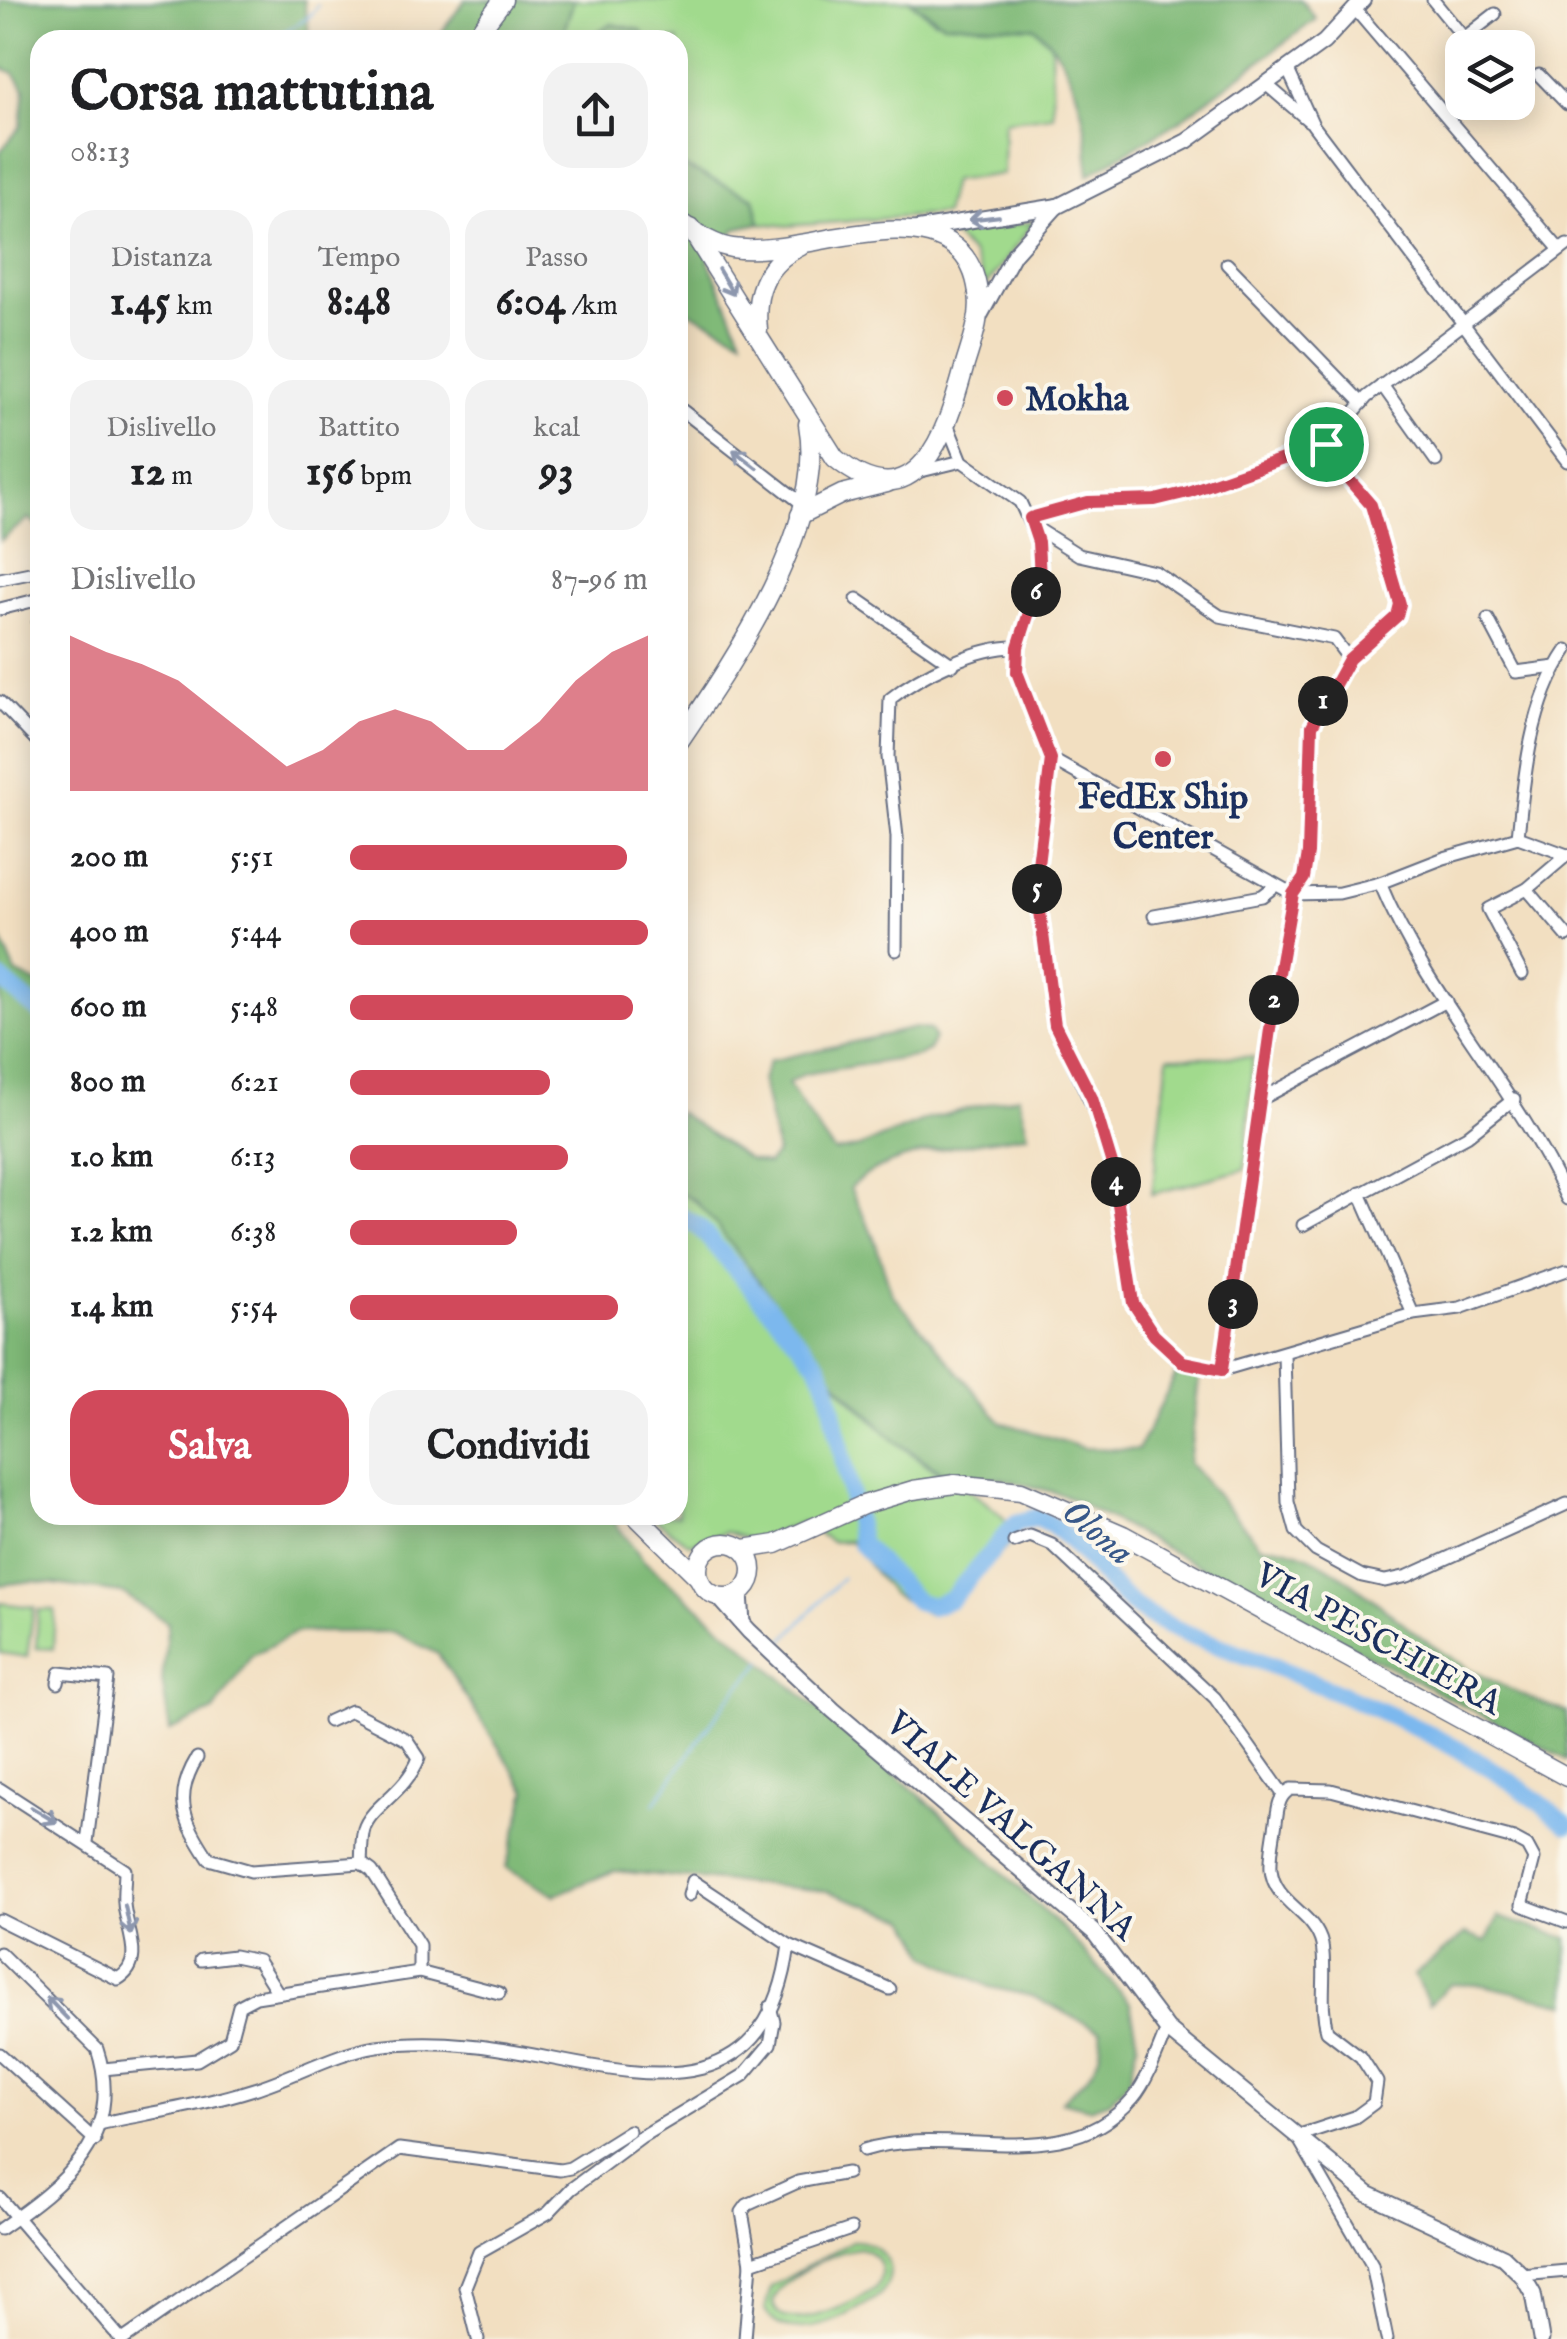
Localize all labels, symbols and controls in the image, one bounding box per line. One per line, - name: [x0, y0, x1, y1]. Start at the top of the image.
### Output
- map controls: [1445, 30, 1535, 120]
- button: layers: [1445, 30, 1535, 120]
- text: Corsa mattutina: [70, 59, 433, 129]
- button: share: [543, 63, 648, 168]
- text: 08:13: [70, 132, 131, 173]
- one-way arrow: [968, 209, 1000, 228]
- text: Distanza: [111, 241, 212, 276]
- text: Tempo: [318, 241, 400, 276]
- text: Passo: [525, 241, 588, 276]
- one-way arrow: [716, 267, 736, 295]
- text: 1.45: [110, 276, 170, 329]
- text: 8:48: [327, 276, 391, 329]
- text: 6:04: [496, 276, 566, 329]
- text: km: [170, 289, 213, 324]
- text: /km: [566, 289, 618, 324]
- place label: Mokha: [1025, 378, 1130, 423]
- marker: Mokha: [994, 387, 1016, 409]
- pin: [1284, 402, 1369, 487]
- text: Dislivello: [106, 411, 216, 446]
- text: Battito: [318, 411, 400, 446]
- text: kcal: [533, 411, 580, 446]
- icon: arrive: [1299, 417, 1354, 472]
- text: 12: [130, 446, 165, 499]
- text: 156: [306, 446, 354, 499]
- text: 93: [540, 446, 574, 499]
- one-way arrow: [732, 449, 759, 470]
- text: m: [165, 459, 193, 494]
- text: bpm: [354, 459, 412, 494]
- text: Dislivello: [70, 560, 196, 601]
- text: 87–96 m: [551, 560, 648, 601]
- pin: 6: [1011, 567, 1061, 617]
- text: 6: [1030, 574, 1042, 609]
- pin: 1: [1298, 676, 1348, 726]
- text: 1: [1318, 683, 1328, 718]
- marker: FedEx Ship Center: [1152, 748, 1174, 770]
- place label: FedEx Ship Center: [1078, 776, 1248, 861]
- text: 200 m: [70, 837, 148, 878]
- text: 5:51: [230, 837, 274, 878]
- pin: 5: [1012, 864, 1062, 914]
- text: 5: [1032, 871, 1042, 906]
- text: 400 m: [70, 912, 149, 953]
- text: 5:44: [230, 912, 281, 953]
- pin: 2: [1249, 975, 1299, 1025]
- text: 2: [1267, 982, 1281, 1017]
- text: 600 m: [70, 987, 147, 1028]
- text: 5:48: [230, 987, 278, 1028]
- text: 800 m: [70, 1062, 146, 1103]
- text: 6:21: [230, 1062, 279, 1103]
- text: 1.0 km: [70, 1137, 153, 1178]
- text: 6:13: [230, 1137, 276, 1178]
- pin: 4: [1091, 1157, 1141, 1207]
- text: 4: [1109, 1164, 1123, 1199]
- text: 1.2 km: [70, 1212, 153, 1253]
- text: 6:38: [230, 1212, 276, 1253]
- pin: 3: [1208, 1279, 1258, 1329]
- text: 3: [1228, 1286, 1238, 1321]
- text: 1.4 km: [70, 1287, 154, 1328]
- text: 5:54: [230, 1287, 277, 1328]
- button: Salva: [70, 1390, 349, 1505]
- button: Condividi: [369, 1390, 648, 1505]
- water label: Olona: [1051, 1489, 1143, 1577]
- street label: VIA PESCHIERA: [1245, 1553, 1511, 1727]
- street label: VIALE VALGANNA: [875, 1701, 1146, 1952]
- one-way arrow: [29, 1805, 58, 1826]
- one-way arrow: [119, 1903, 138, 1935]
- one-way arrow: [45, 1996, 69, 2020]

